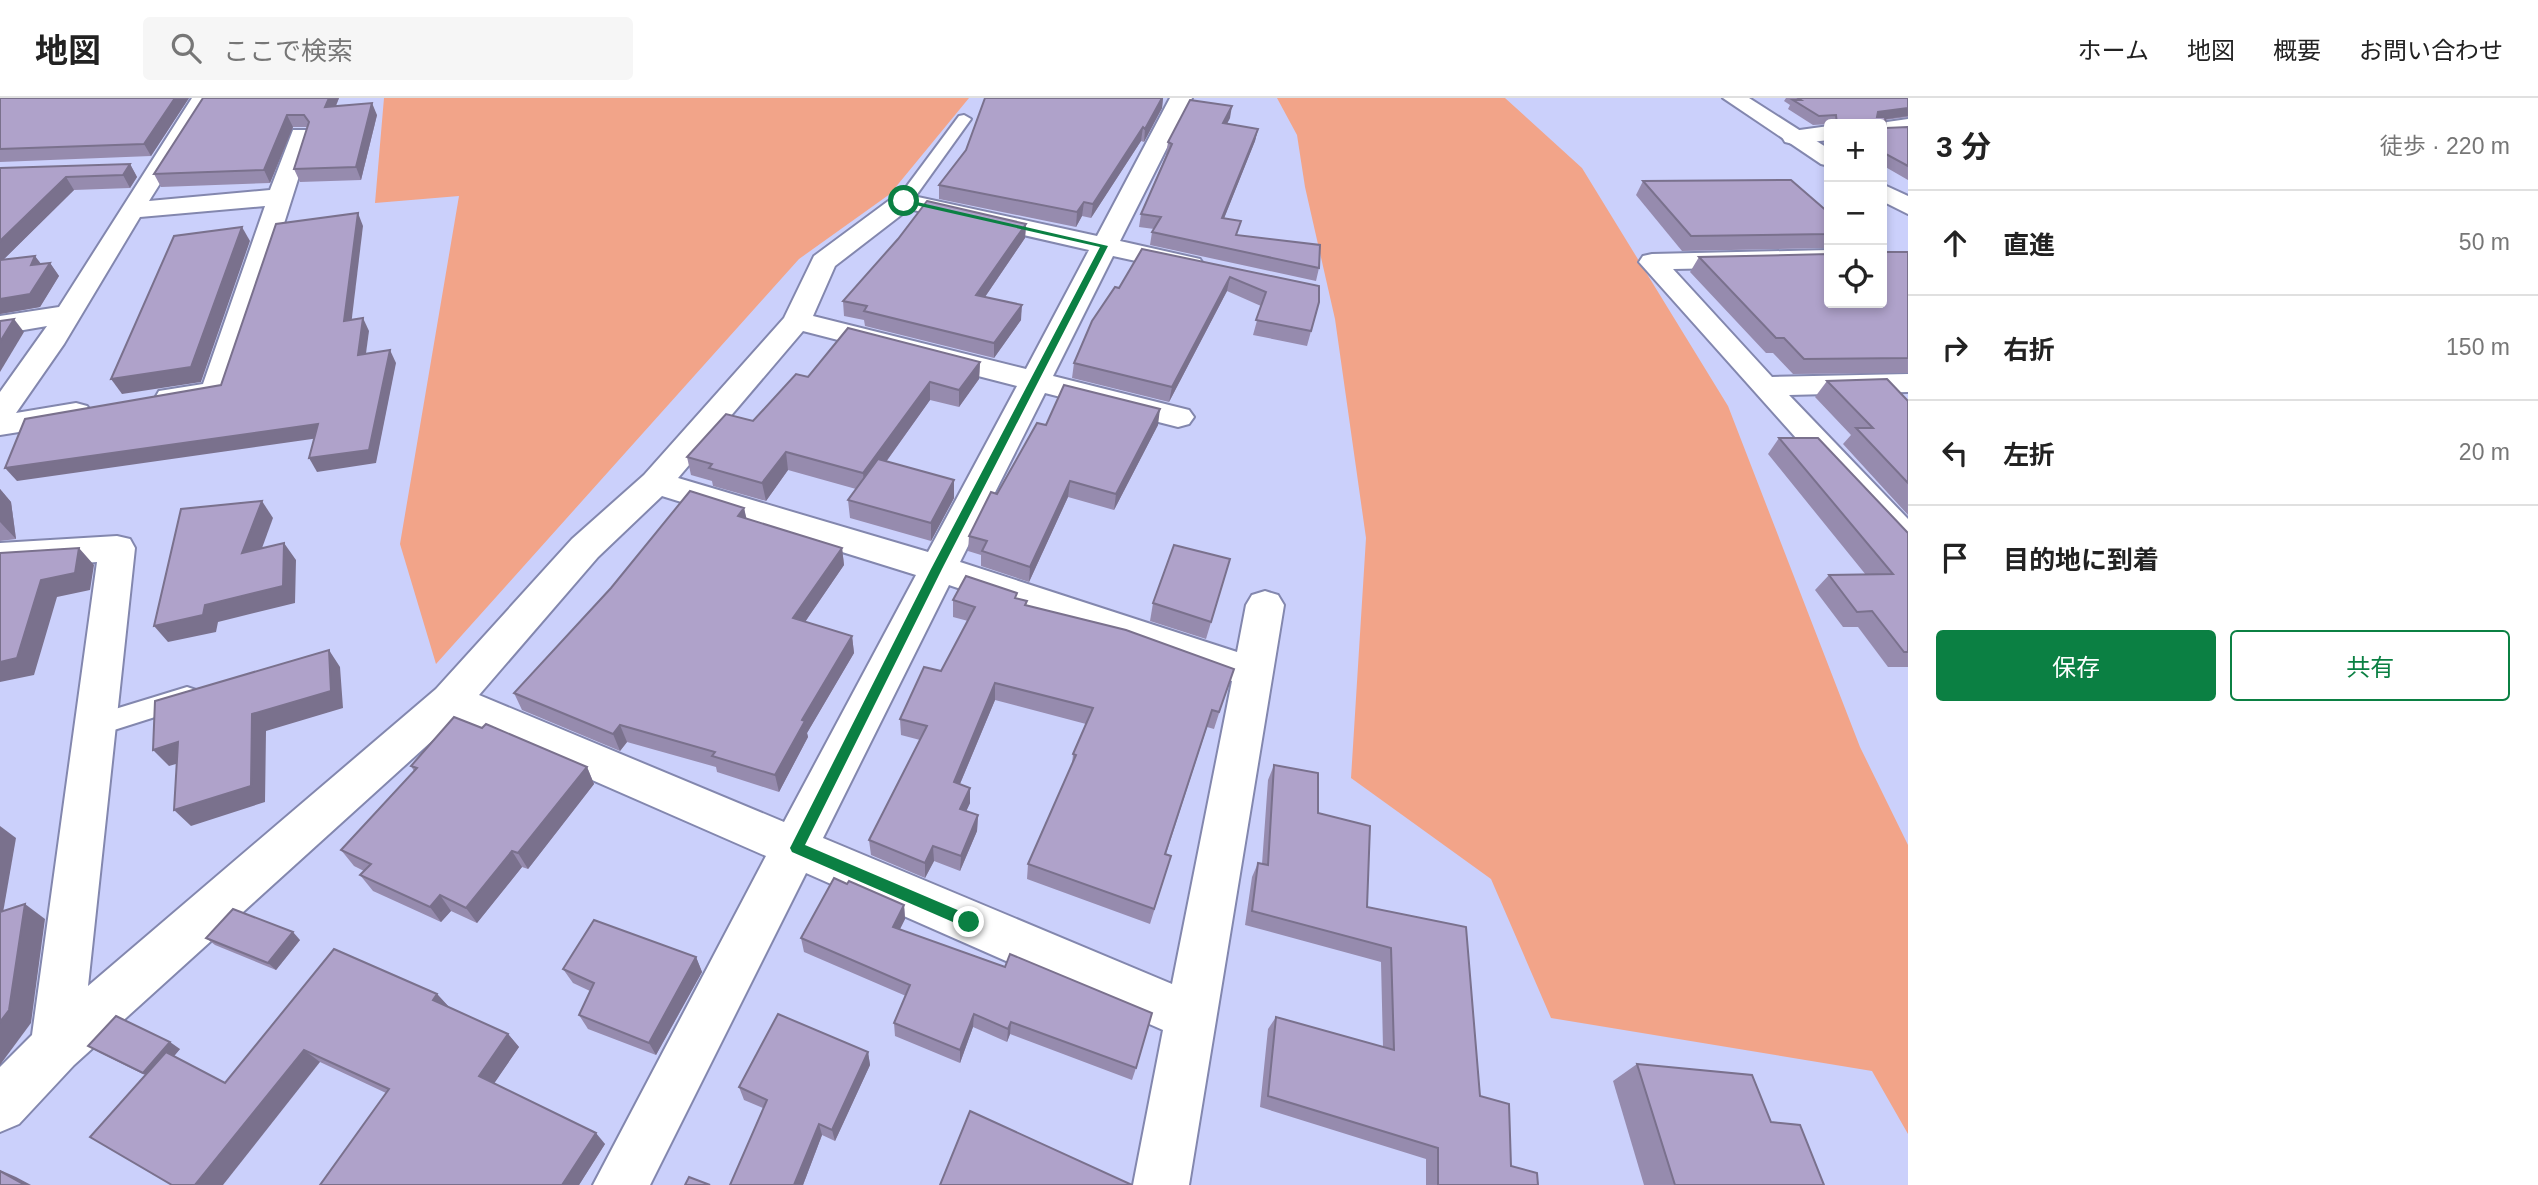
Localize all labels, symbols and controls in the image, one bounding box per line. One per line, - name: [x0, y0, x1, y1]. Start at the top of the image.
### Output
- search box: [143, 17, 633, 80]
- icon: search: [167, 29, 205, 67]
- text: 地図: [35, 32, 101, 69]
- text: ここで検索: [223, 36, 353, 66]
- text: ホーム: [2078, 37, 2149, 64]
- text: 地図: [2187, 37, 2235, 64]
- text: 概要: [2273, 37, 2321, 64]
- text: お問い合わせ: [2359, 37, 2503, 64]
- map controls: [1824, 119, 1887, 308]
- button: +: [1824, 119, 1887, 182]
- text: 3 分: [1936, 130, 1991, 163]
- text: 徒歩 · 220 m: [2380, 133, 2510, 159]
- button: −: [1824, 182, 1887, 245]
- route start: [888, 185, 919, 216]
- icon: ahead: [1936, 224, 1974, 262]
- text: 50 m: [2459, 229, 2510, 255]
- text: 直進: [2003, 230, 2055, 260]
- button: locate: [1824, 245, 1887, 308]
- icon: right: [1936, 329, 1974, 367]
- text: 150 m: [2446, 334, 2510, 360]
- text: 右折: [2003, 335, 2055, 365]
- icon: left: [1936, 434, 1974, 472]
- text: 20 m: [2459, 439, 2510, 465]
- text: 左折: [2003, 440, 2055, 470]
- icon: arrive: [1936, 539, 1974, 577]
- text: 目的地に到着: [2003, 545, 2159, 575]
- button: 保存: [1936, 630, 2216, 701]
- button: 共有: [2230, 630, 2510, 701]
- route end: [953, 906, 984, 937]

